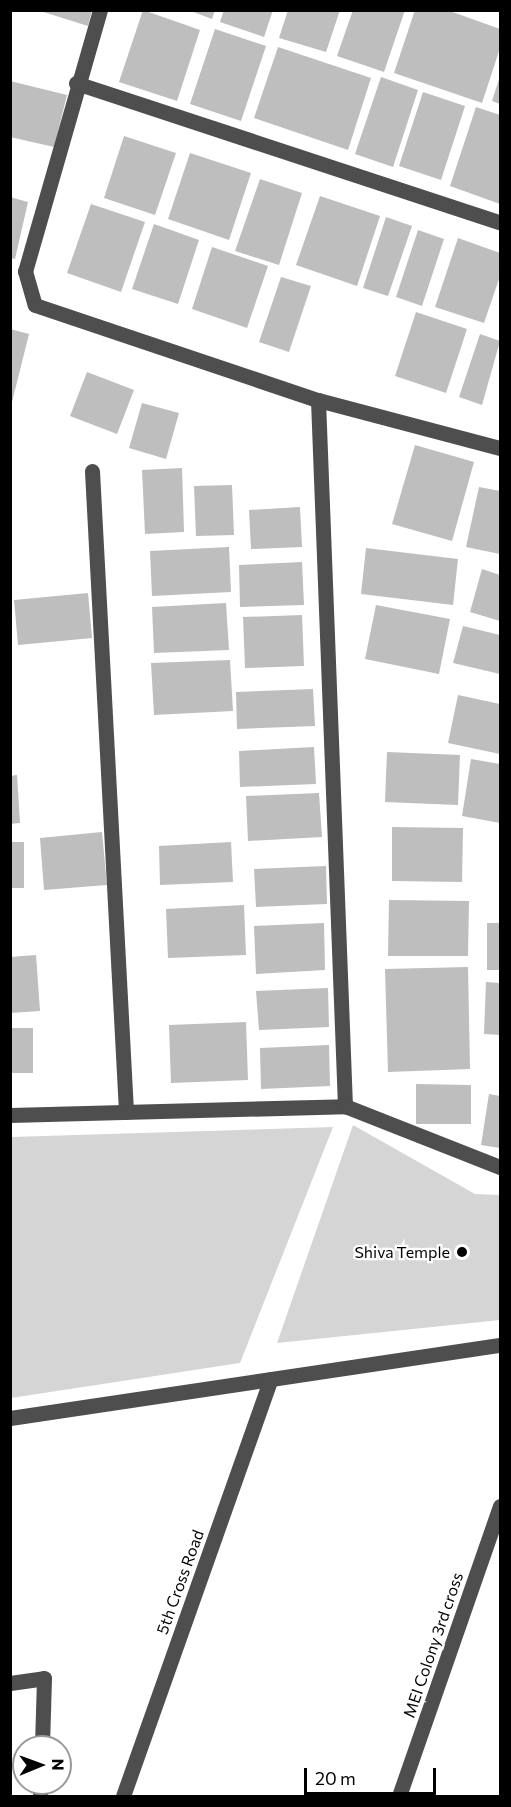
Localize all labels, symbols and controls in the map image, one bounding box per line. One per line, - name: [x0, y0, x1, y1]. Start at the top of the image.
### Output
- place label: Shiva Temple: [354, 1242, 450, 1262]
- marker: Shiva Temple: [455, 1245, 469, 1259]
- street label: 5th Cross Road: [152, 1527, 208, 1637]
- street label: MEI Colony 3rd cross: [399, 1570, 467, 1720]
- north arrow: [12, 1735, 72, 1795]
- scale bar: [307, 1756, 439, 1794]
- text: N: [49, 1759, 68, 1771]
- text: 20 m: [315, 1767, 356, 1789]

